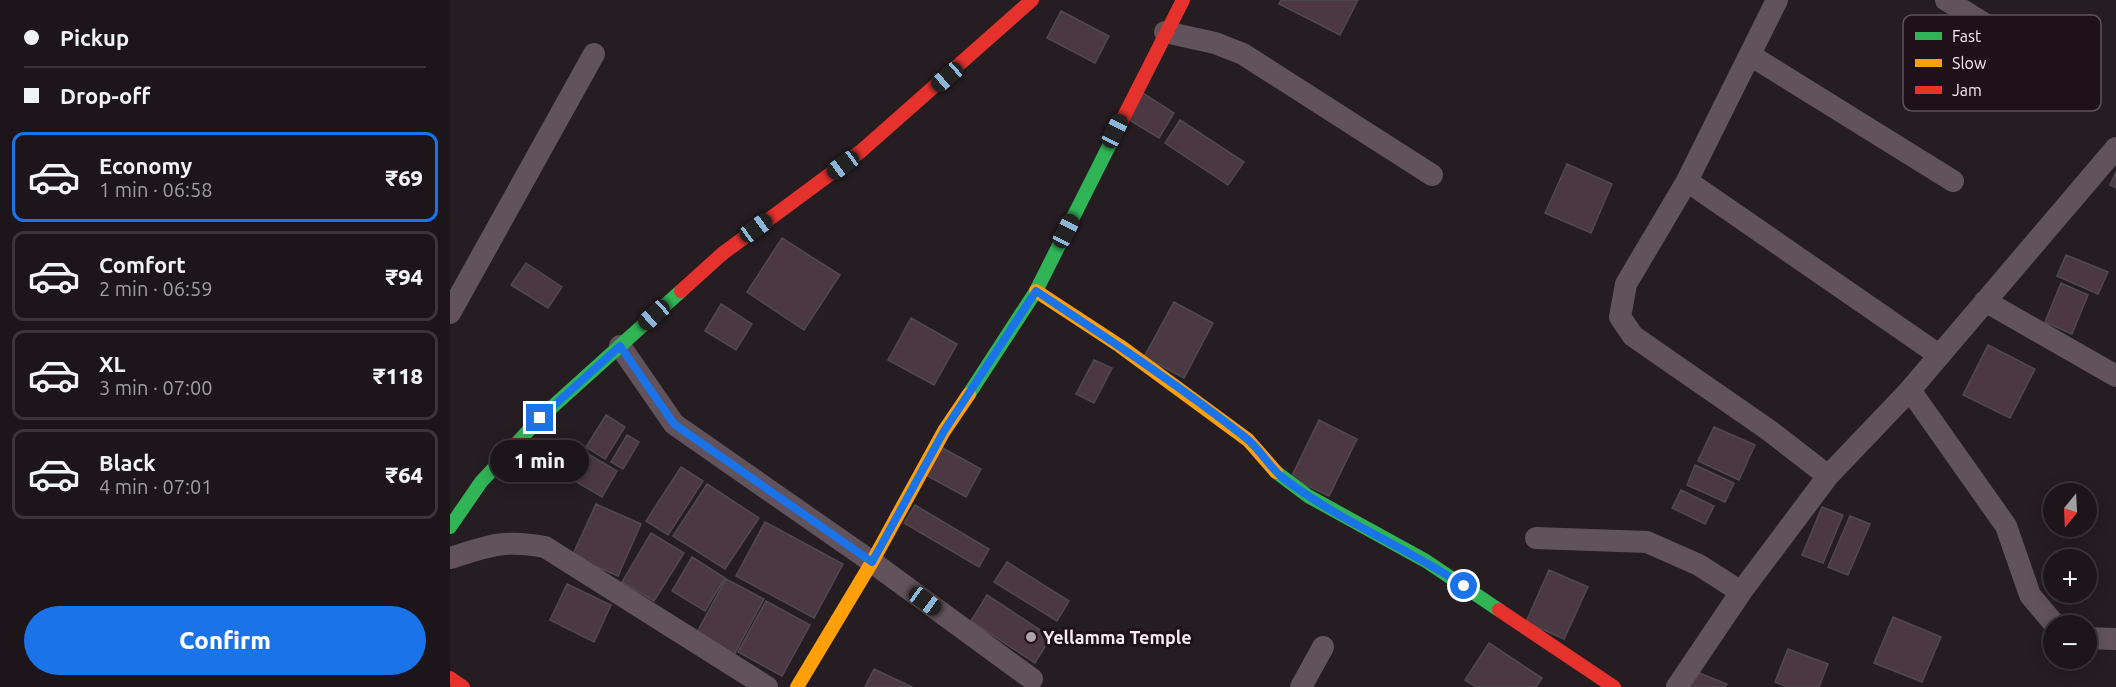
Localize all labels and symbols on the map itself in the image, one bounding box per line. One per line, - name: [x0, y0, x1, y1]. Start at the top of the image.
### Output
- legend: [1903, 15, 2101, 111]
- text: Fast: [1952, 27, 1982, 45]
- text: Slow: [1952, 54, 1987, 72]
- car: [928, 58, 966, 96]
- text: Jam: [1952, 81, 1982, 99]
- car: [1099, 111, 1131, 151]
- car: [823, 147, 863, 183]
- car: [736, 210, 776, 246]
- car: [1050, 211, 1082, 251]
- car: [635, 296, 673, 334]
- route end: [526, 404, 553, 431]
- callout: 1 min: [490, 439, 590, 481]
- north arrow: [2043, 483, 2097, 537]
- route start: [1450, 572, 1477, 599]
- car: [905, 583, 945, 619]
- place label: Yellamma Temple: [1043, 627, 1192, 647]
- marker: Yellamma Temple: [1024, 630, 1038, 644]

